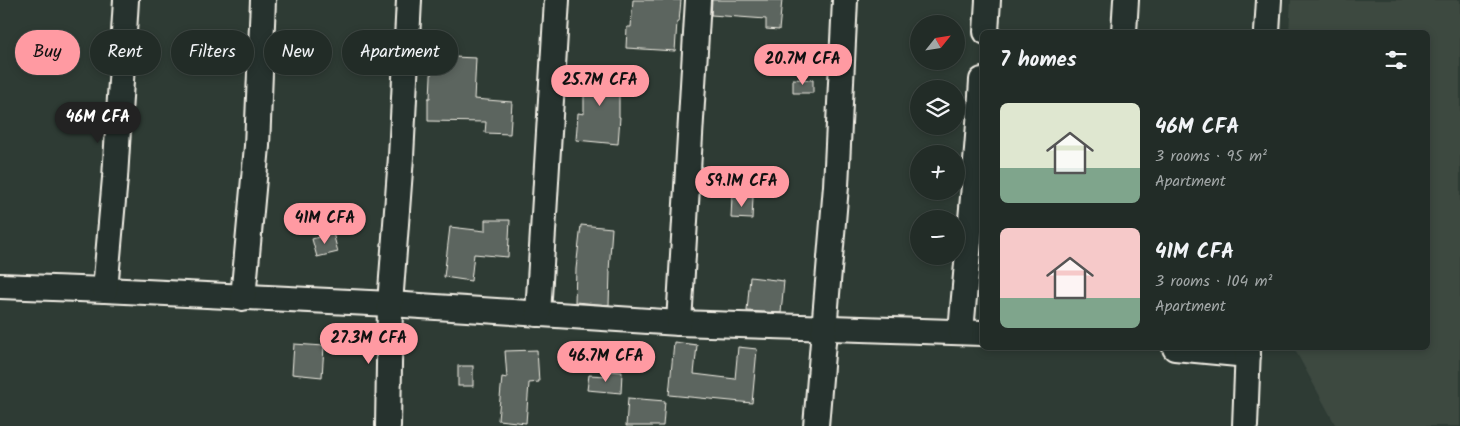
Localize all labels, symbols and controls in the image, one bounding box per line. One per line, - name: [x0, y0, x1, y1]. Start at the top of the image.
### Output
- north arrow: [910, 15, 965, 70]
- map controls: [910, 15, 965, 265]
- chip: Buy: [15, 30, 80, 75]
- chip: Rent: [90, 30, 161, 75]
- chip: Filters: [171, 30, 254, 75]
- chip: New: [264, 30, 332, 75]
- chip: Apartment: [342, 30, 458, 75]
- pin: 20.7M CFA: [746, 44, 860, 86]
- text: 7 homes: [1000, 44, 1077, 77]
- icon: filters: [1382, 46, 1410, 74]
- text: 20.7M CFA: [765, 47, 841, 72]
- pin: 25.7M CFA: [543, 64, 657, 107]
- text: 25.7M CFA: [562, 68, 638, 93]
- button: layers: [910, 80, 965, 135]
- pin: 46M CFA: [52, 102, 144, 144]
- text: 46M CFA: [66, 105, 130, 130]
- text: 46M CFA: [1155, 111, 1239, 144]
- icon: home: [1040, 123, 1100, 183]
- text: 3 rooms · 95 m²: [1155, 144, 1267, 169]
- button: +: [910, 145, 965, 200]
- pin: 59.1M CFA: [685, 166, 799, 208]
- text: 59.1M CFA: [706, 169, 778, 194]
- text: Apartment: [1155, 169, 1226, 194]
- pin: 41M CFA: [279, 202, 371, 245]
- text: 41M CFA: [295, 206, 355, 231]
- button: −: [910, 210, 965, 265]
- text: 41M CFA: [1155, 236, 1234, 269]
- icon: home: [1040, 248, 1100, 308]
- text: 3 rooms · 104 m²: [1155, 269, 1272, 294]
- text: Apartment: [1155, 294, 1226, 319]
- pin: 27.3M CFA: [312, 322, 426, 365]
- text: 27.3M CFA: [331, 326, 407, 351]
- pin: 46.7M CFA: [549, 340, 663, 383]
- text: 46.7M CFA: [568, 344, 644, 369]

